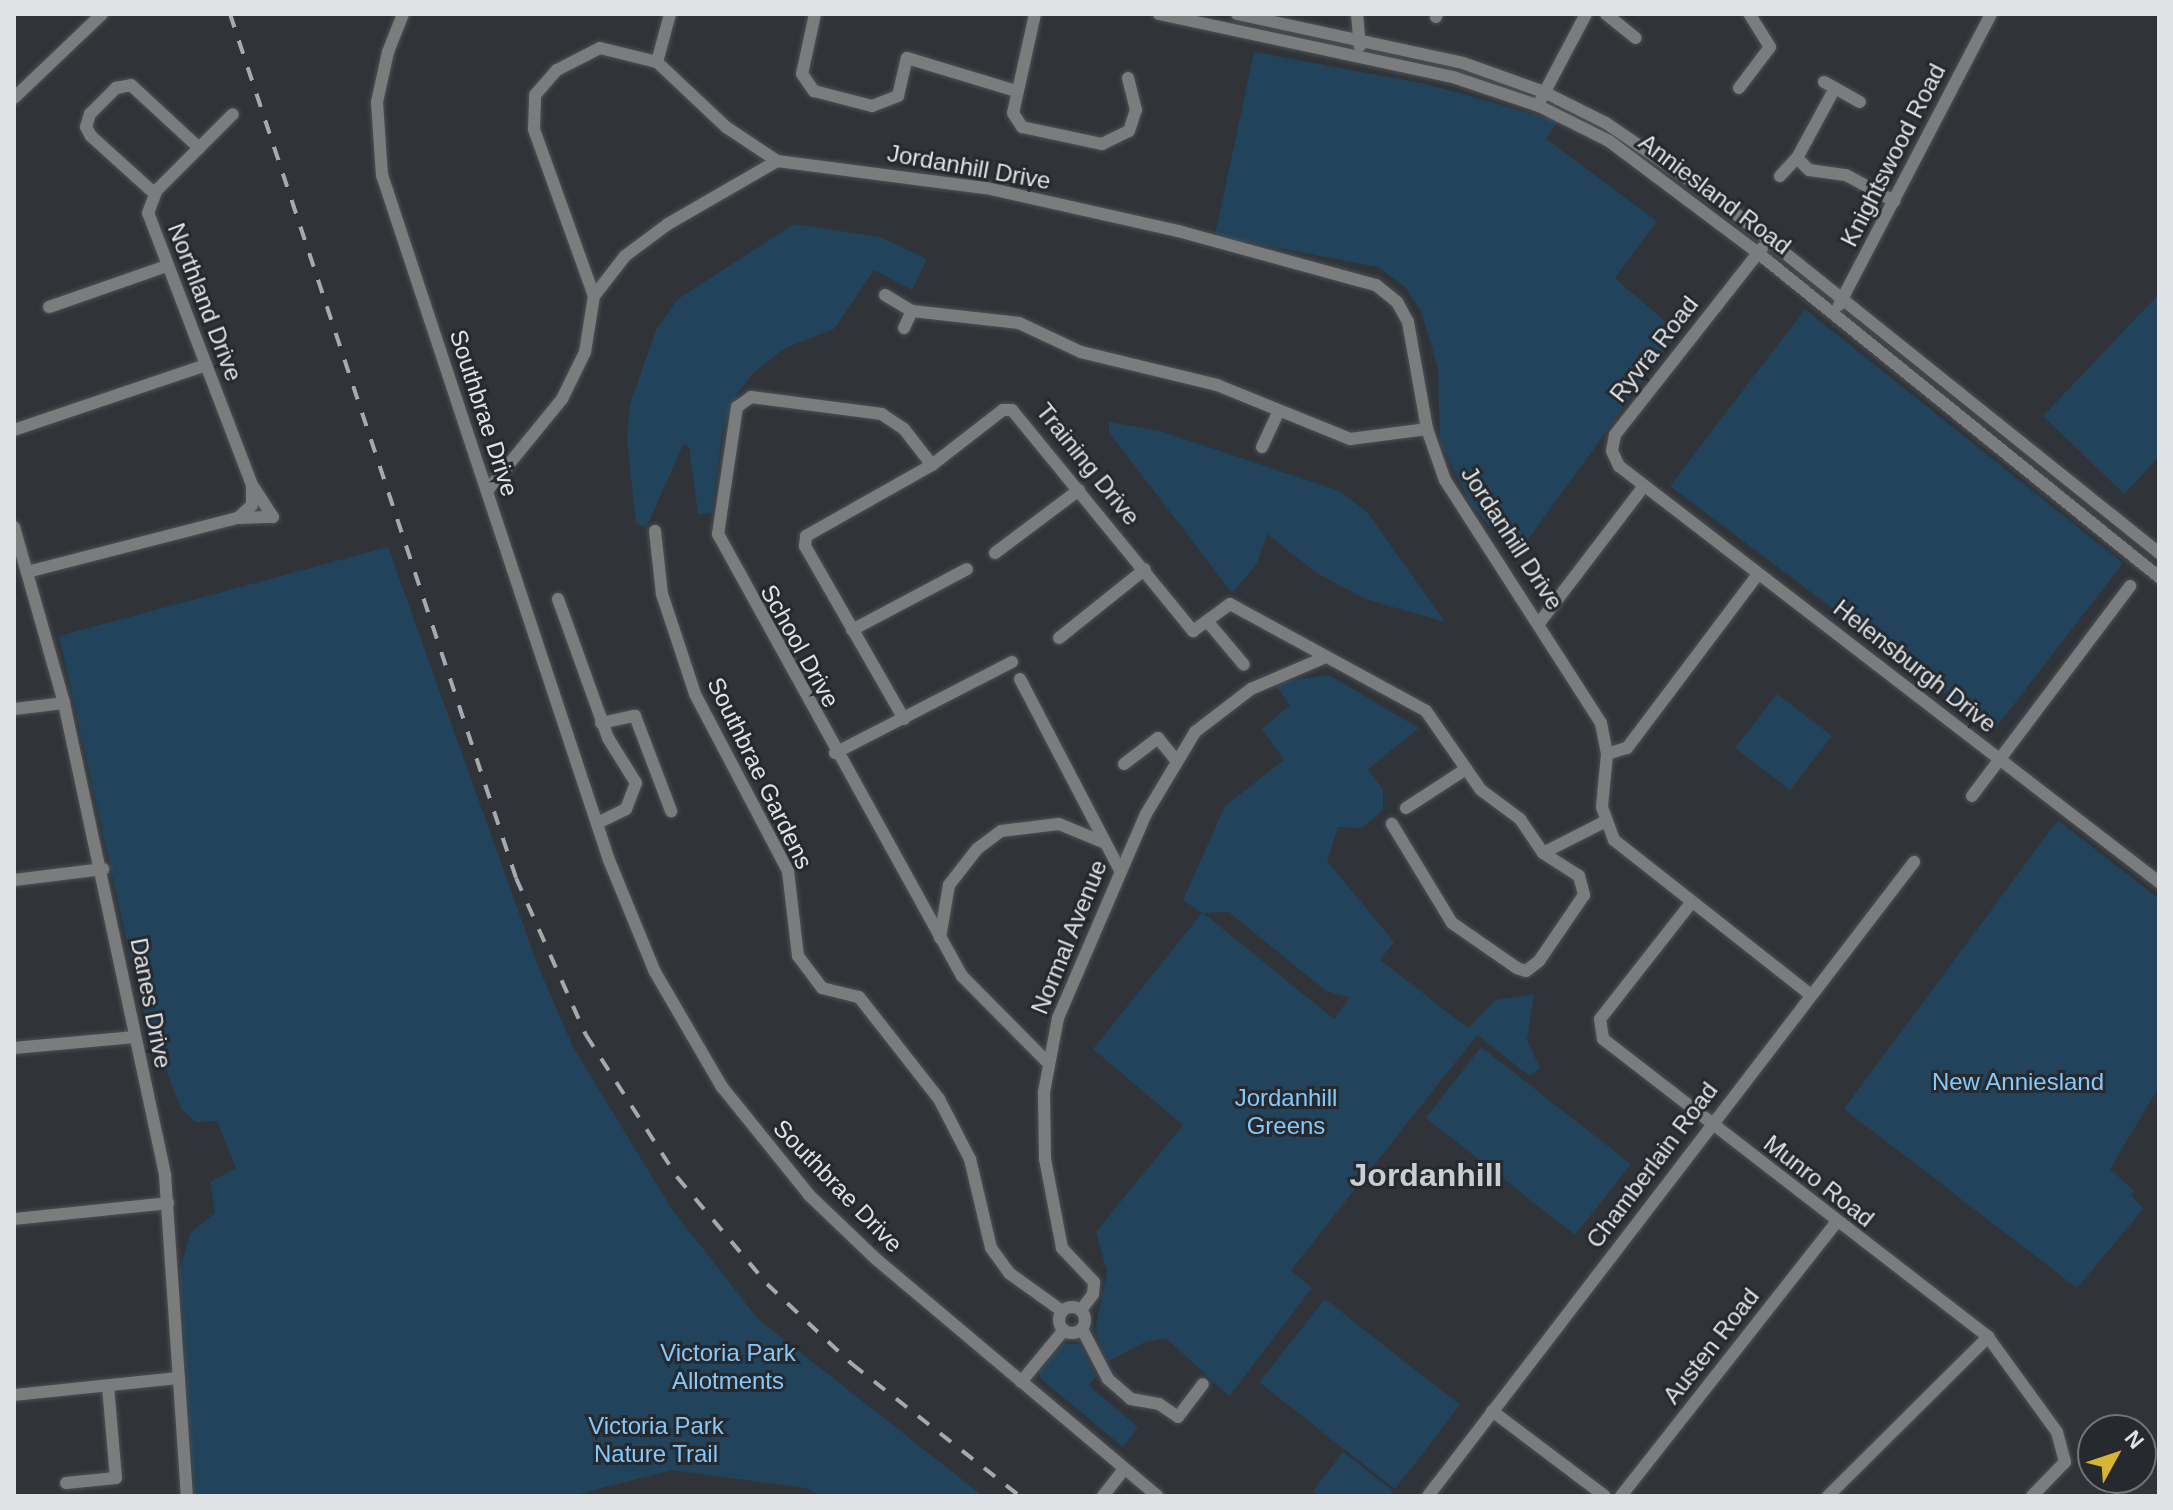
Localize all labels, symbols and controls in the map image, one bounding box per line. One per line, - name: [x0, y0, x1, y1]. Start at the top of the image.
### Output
- street label: Knightswood Road: [1834, 59, 1952, 251]
- street label: Anniesland Road: [1633, 127, 1797, 261]
- street label: Jordanhill Drive: [885, 138, 1053, 196]
- street label: Northland Drive: [162, 219, 248, 385]
- street label: Ryvra Road: [1604, 290, 1704, 408]
- street label: Southbrae Drive: [444, 326, 524, 500]
- street label: Training Drive: [1030, 397, 1146, 531]
- street label: Jordanhill Drive: [1455, 461, 1569, 615]
- street label: School Drive: [754, 580, 846, 712]
- street label: Helensburgh Drive: [1828, 593, 2002, 739]
- street label: Southbrae Gardens: [701, 673, 819, 873]
- street label: Normal Avenue: [1025, 855, 1113, 1019]
- street label: Danes Drive: [124, 935, 178, 1071]
- park label: New Anniesland: [1931, 1068, 2105, 1096]
- street label: Chamberlain Road: [1580, 1076, 1724, 1254]
- park label: Jordanhill Greens: [1235, 1084, 1337, 1140]
- street label: Southbrae Drive: [767, 1114, 909, 1258]
- street label: Munro Road: [1758, 1129, 1880, 1233]
- district label: Jordanhill: [1350, 1156, 1502, 1194]
- street label: Austen Road: [1657, 1282, 1765, 1410]
- park label: Victoria Park Allotments: [660, 1339, 796, 1395]
- park label: Victoria Park Nature Trail: [588, 1412, 724, 1468]
- north arrow: [2077, 1414, 2157, 1494]
- text: N: [2120, 1425, 2149, 1454]

